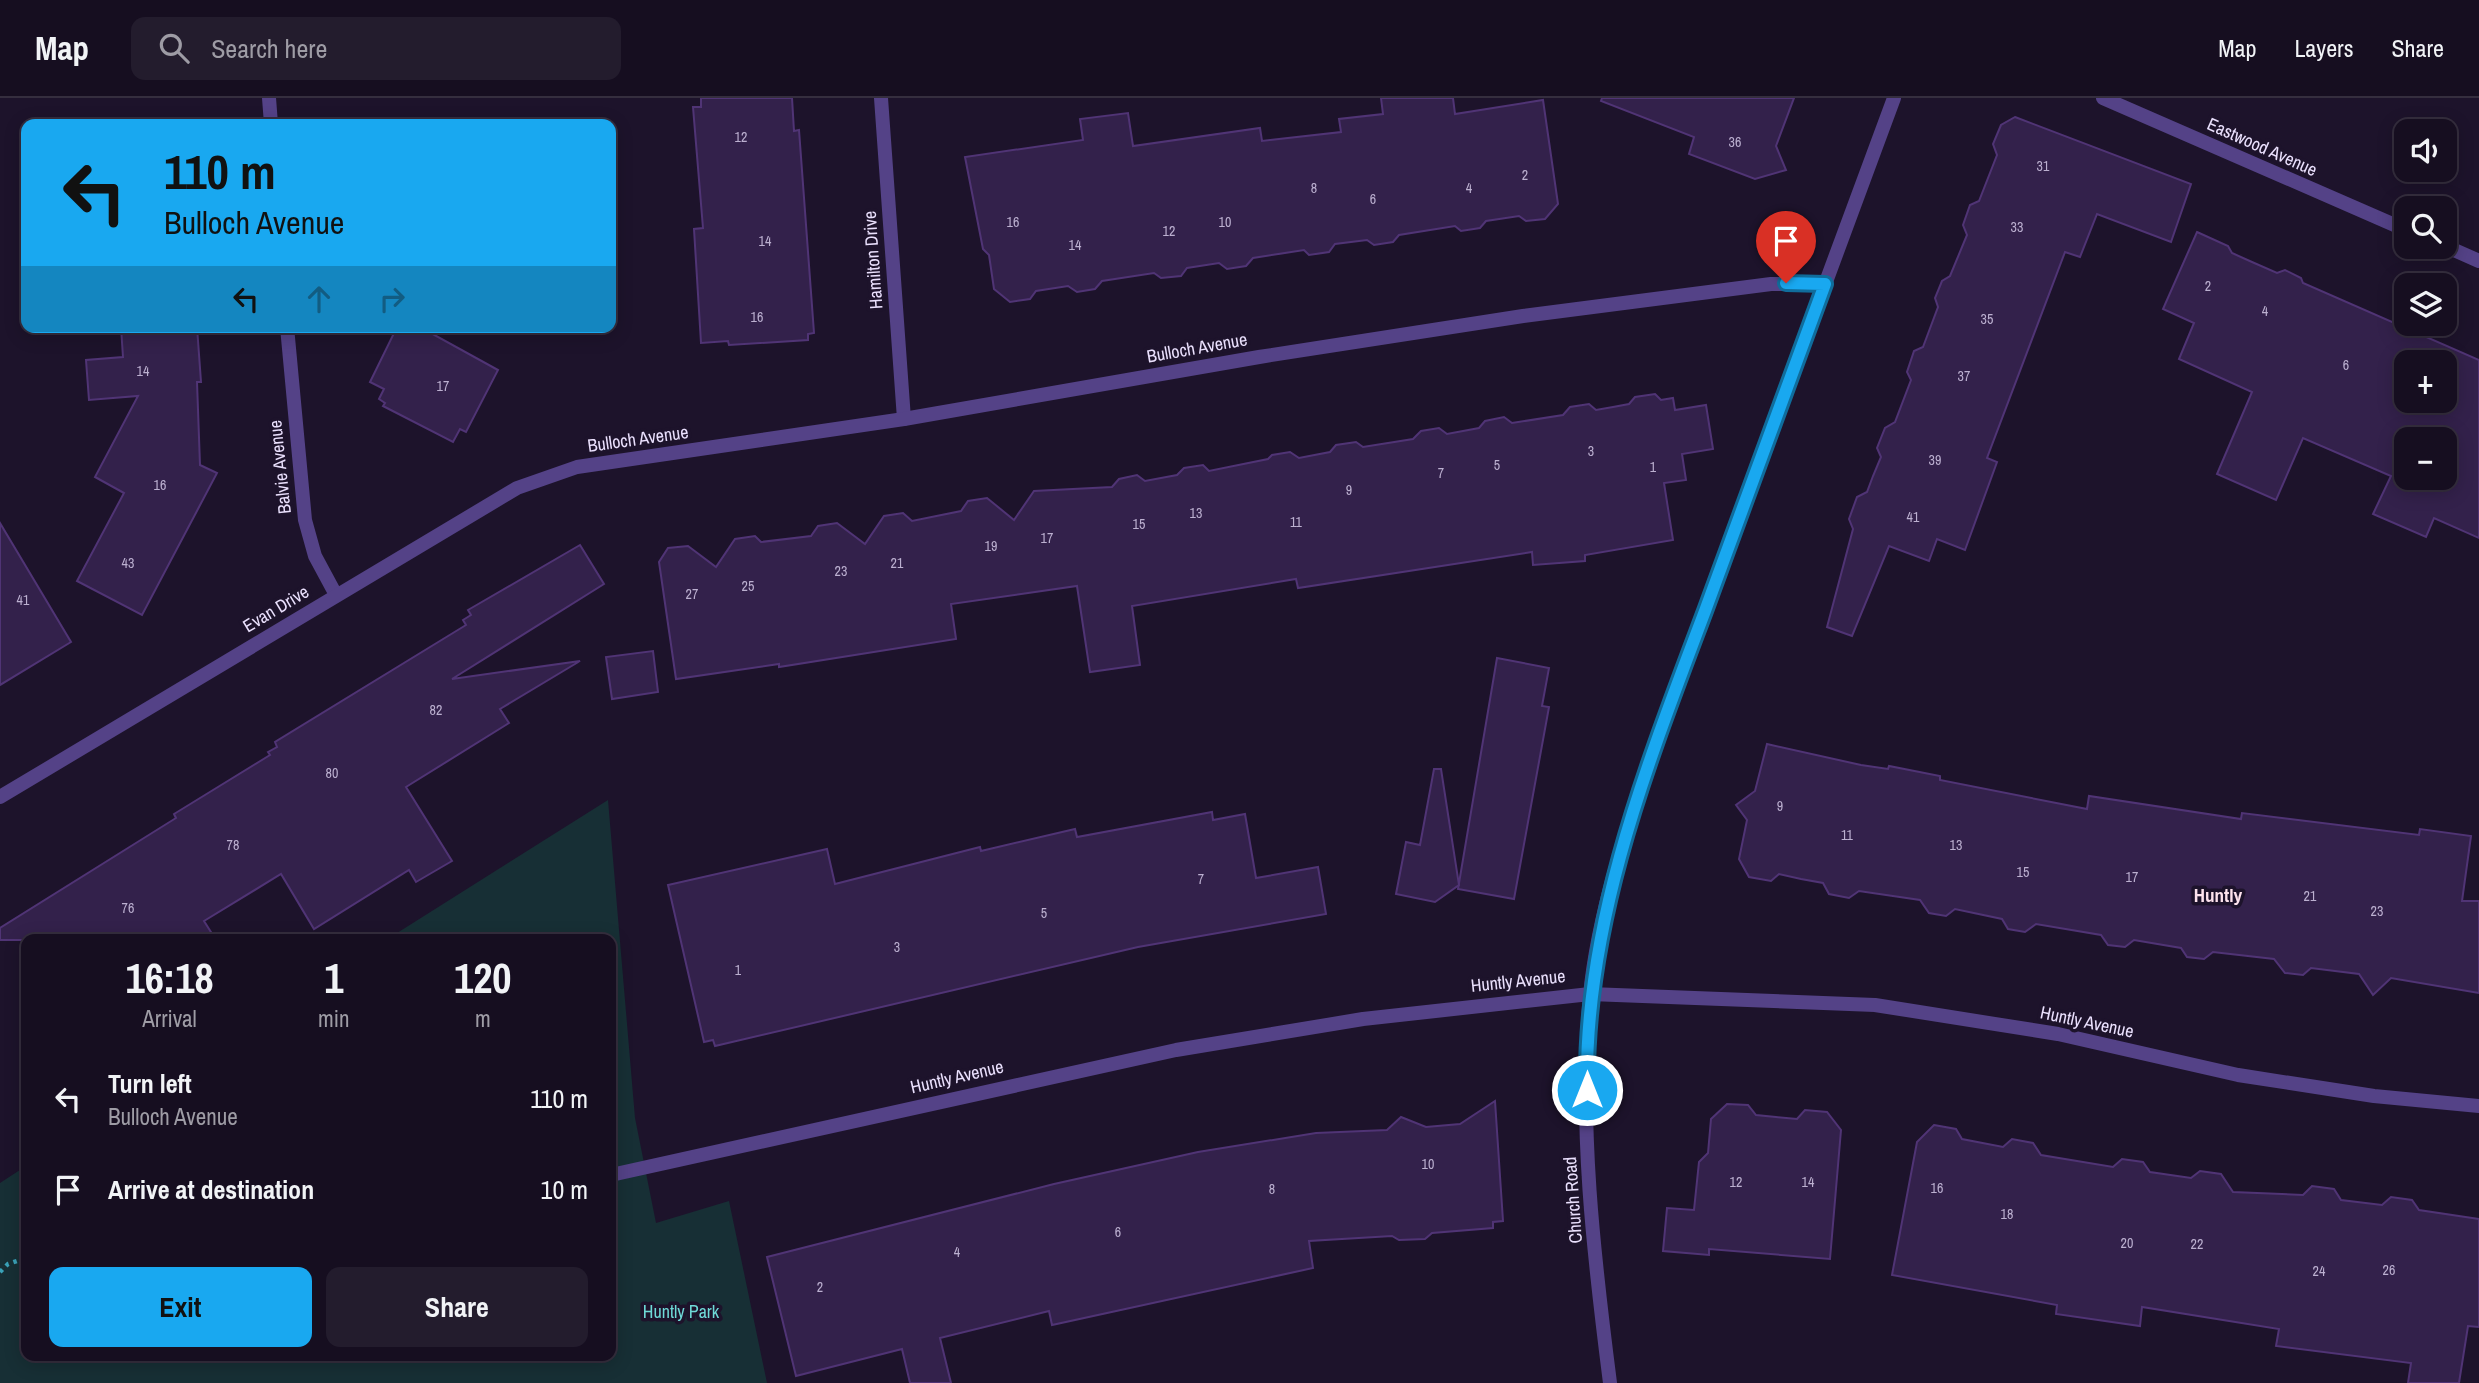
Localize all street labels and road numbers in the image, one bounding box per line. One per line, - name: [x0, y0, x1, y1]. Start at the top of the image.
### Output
- street label: Eastwood Avenue: [2203, 111, 2321, 182]
- street label: Hamilton Drive: [857, 210, 888, 310]
- street label: Bulloch Avenue: [1145, 326, 1249, 369]
- street label: Balvie Avenue: [262, 419, 297, 515]
- street label: Bulloch Avenue: [586, 419, 690, 458]
- street label: Evan Drive: [238, 579, 313, 638]
- street label: Huntly Avenue: [1469, 963, 1566, 998]
- street label: Huntly Avenue: [2038, 999, 2136, 1044]
- street label: Huntly Avenue: [908, 1054, 1006, 1099]
- street label: Church Road: [1557, 1156, 1588, 1244]

